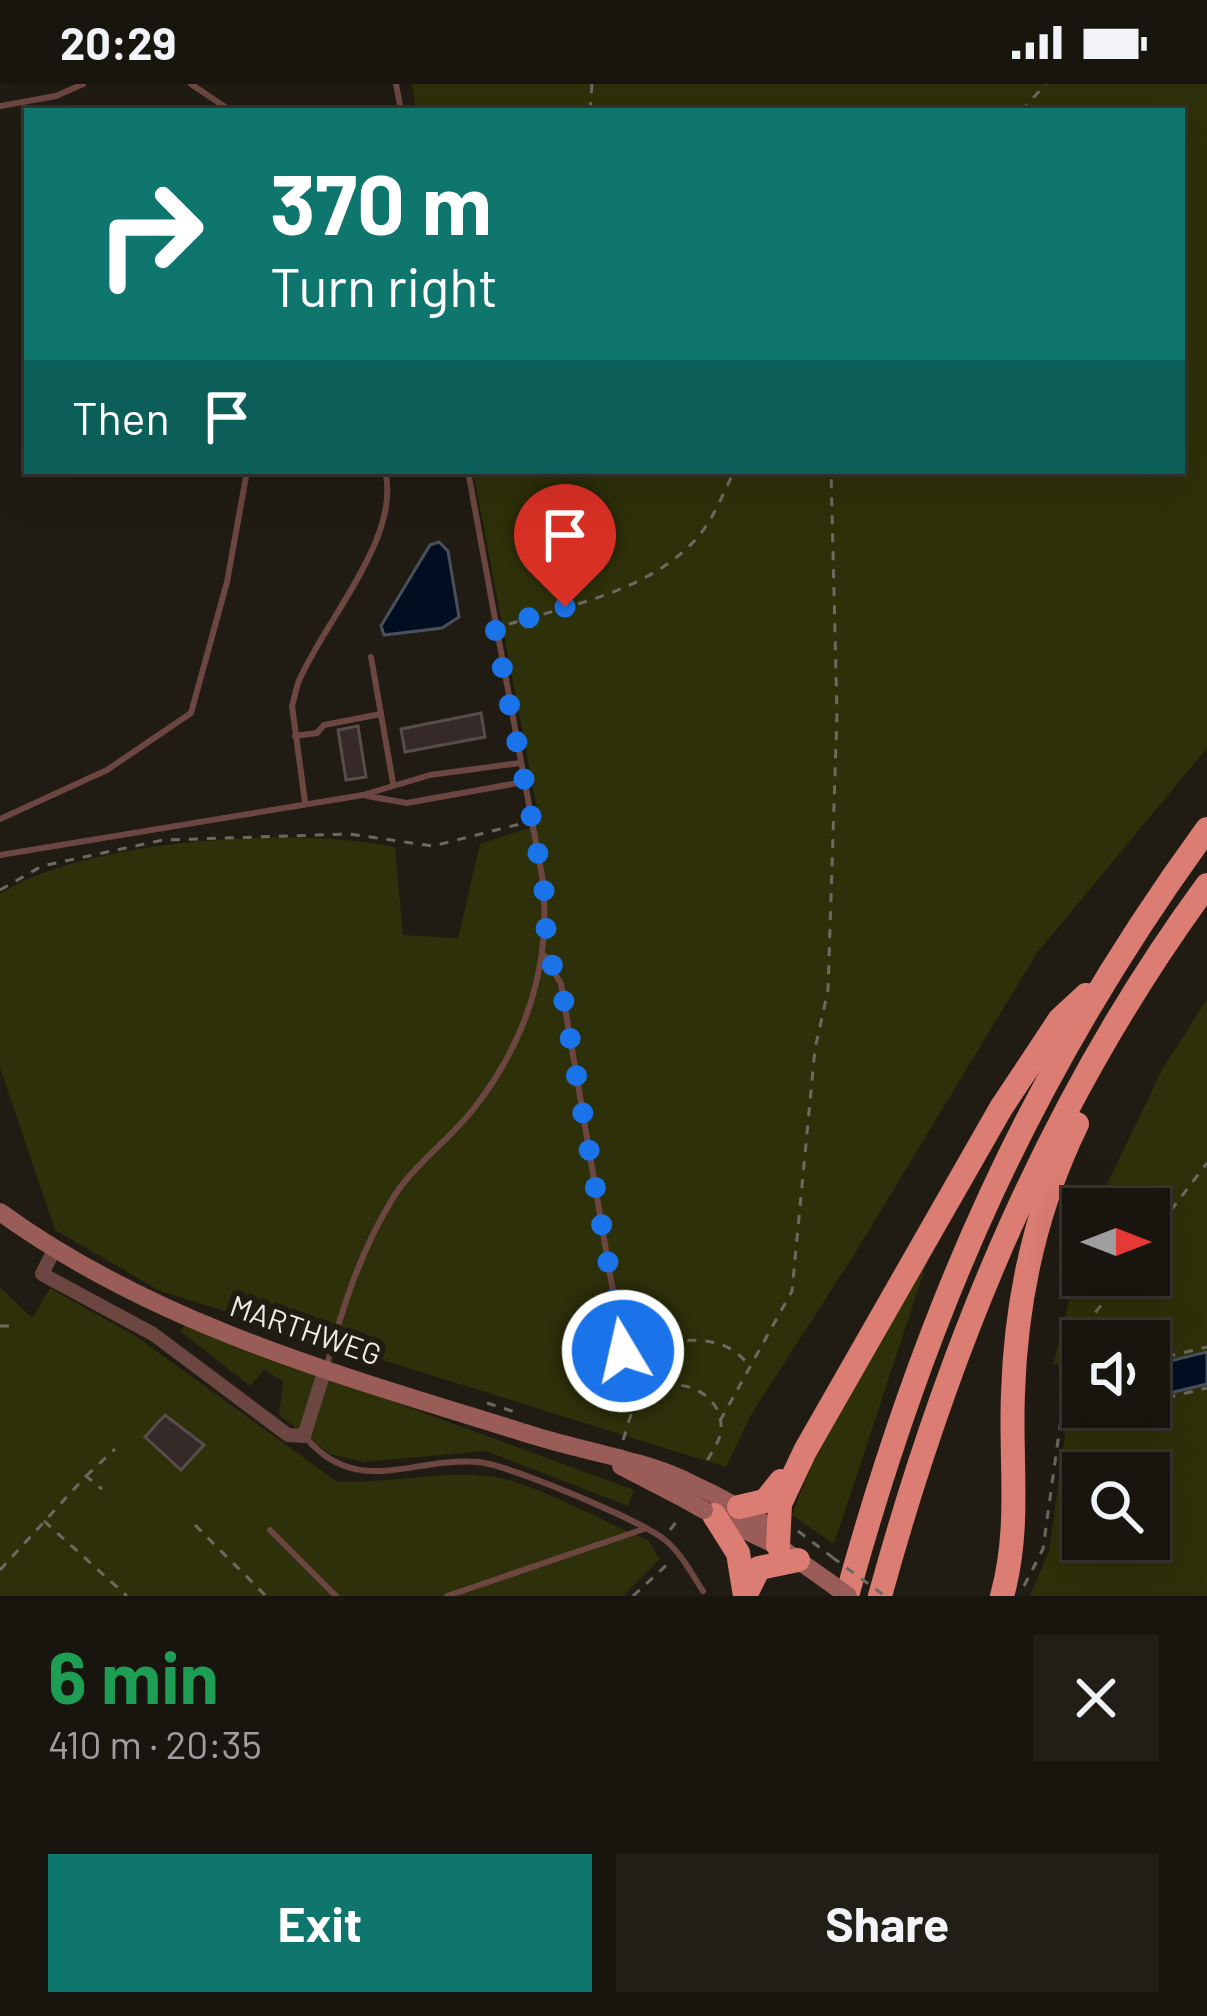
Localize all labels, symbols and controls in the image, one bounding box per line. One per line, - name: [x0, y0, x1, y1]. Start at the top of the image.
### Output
- text: 20:29: [60, 15, 176, 69]
- text: 370 m: [270, 151, 492, 252]
- icon: right: [72, 156, 228, 312]
- text: Turn right: [270, 253, 498, 318]
- icon: arrive: [194, 384, 260, 450]
- text: Then: [72, 390, 170, 444]
- pin: [514, 484, 616, 607]
- icon: arrive: [532, 502, 598, 568]
- north arrow: [1062, 1188, 1170, 1296]
- map controls: [1062, 1188, 1170, 1560]
- street label: MARTHWEG: [226, 1286, 386, 1372]
- position arrow: [560, 1288, 686, 1414]
- button: sound: [1062, 1320, 1170, 1428]
- button: search: [1062, 1452, 1170, 1560]
- text: 6 min: [48, 1632, 219, 1718]
- button: close: [1033, 1635, 1159, 1761]
- text: 410 m · 20:35: [48, 1720, 262, 1767]
- button: Exit: [48, 1854, 592, 1992]
- button: Share: [616, 1854, 1159, 1992]

